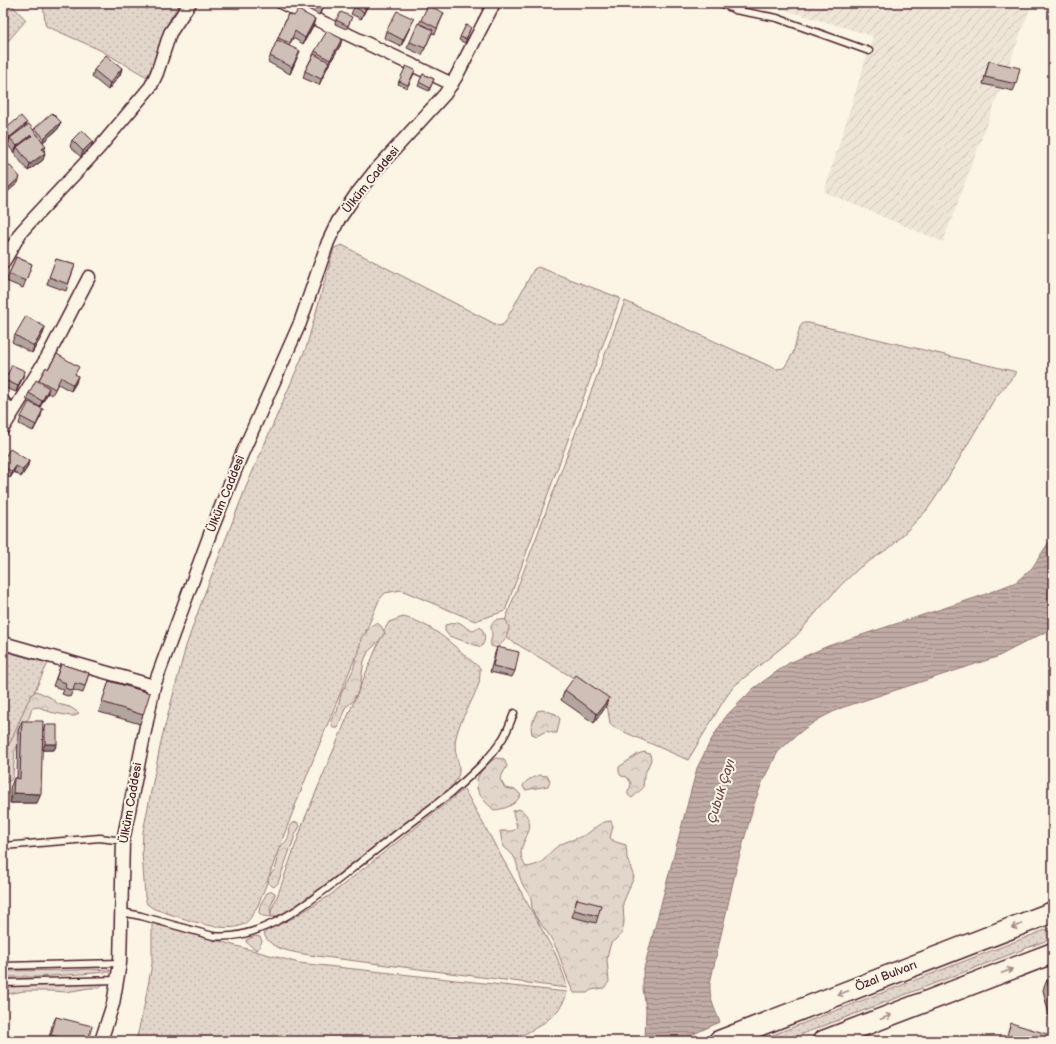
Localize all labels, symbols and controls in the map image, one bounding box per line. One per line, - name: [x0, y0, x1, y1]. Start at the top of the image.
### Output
- street label: Ülküm Caddesi: [339, 143, 403, 216]
- street label: Ülküm Caddesi: [203, 453, 248, 535]
- water label: Çubuk Çayı: [704, 757, 738, 825]
- street label: Ülküm Caddesi: [116, 761, 146, 845]
- one-way arrow: [1011, 922, 1023, 930]
- street label: Özal Bulvarı: [853, 956, 919, 995]
- one-way arrow: [1001, 966, 1013, 974]
- one-way arrow: [838, 990, 850, 998]
- one-way arrow: [879, 1013, 891, 1021]

